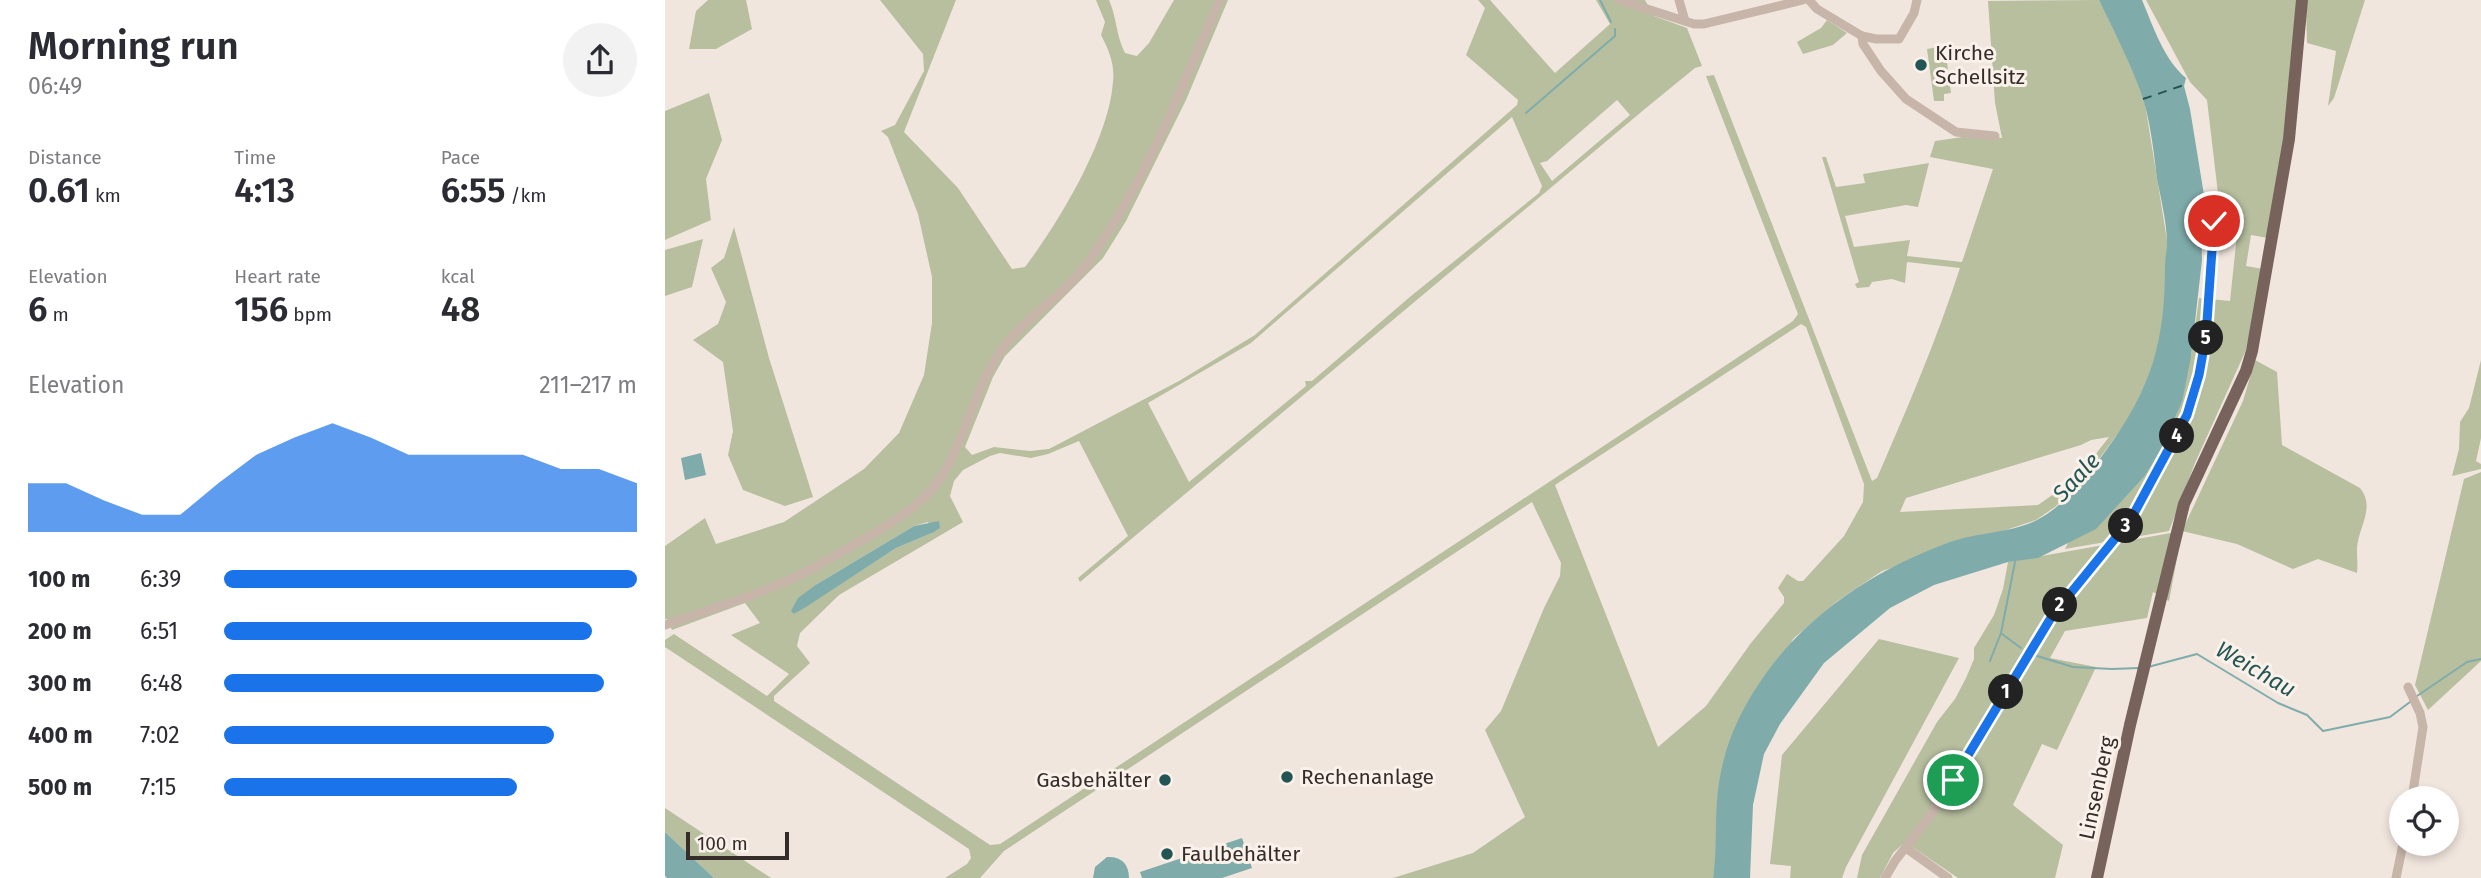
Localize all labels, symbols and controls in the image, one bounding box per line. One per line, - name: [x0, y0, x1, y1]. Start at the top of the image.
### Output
- text: Morning run: [28, 23, 239, 69]
- button: share: [563, 23, 637, 97]
- place label: Kirche Schellsitz: [1935, 40, 2025, 90]
- marker: Kirche Schellsitz: [1913, 57, 1929, 73]
- text: 06:49: [28, 72, 82, 100]
- text: Distance: [28, 146, 102, 169]
- text: Time: [234, 146, 276, 169]
- text: Pace: [441, 146, 480, 169]
- text: 0.61: [28, 169, 90, 211]
- text: 4:13: [234, 169, 295, 211]
- text: 6:55: [441, 169, 505, 211]
- text: km: [90, 184, 121, 207]
- text: /km: [505, 184, 546, 207]
- pin: [2184, 191, 2244, 251]
- icon: check: [2195, 202, 2233, 240]
- text: Elevation: [28, 265, 108, 288]
- text: Heart rate: [234, 265, 321, 288]
- text: kcal: [441, 265, 475, 288]
- text: 6: [28, 288, 47, 330]
- text: 156: [234, 288, 288, 330]
- text: 48: [441, 288, 480, 330]
- text: m: [47, 303, 69, 326]
- text: bpm: [288, 303, 332, 326]
- pin: 5: [2189, 320, 2223, 356]
- text: 5: [2200, 326, 2211, 349]
- text: Elevation: [28, 371, 124, 399]
- text: 211–217 m: [539, 371, 637, 399]
- pin: 4: [2159, 418, 2195, 453]
- text: 4: [2171, 424, 2182, 447]
- water label: Saale: [2046, 447, 2106, 508]
- pin: 3: [2109, 508, 2143, 544]
- text: 3: [2121, 514, 2130, 537]
- text: 100 m: [28, 565, 90, 593]
- text: 6:39: [140, 565, 181, 593]
- pin: 2: [2043, 588, 2077, 622]
- text: 2: [2055, 593, 2064, 616]
- text: 200 m: [28, 617, 92, 645]
- text: 6:51: [140, 617, 178, 645]
- water label: Weichau: [2211, 635, 2301, 703]
- text: 300 m: [28, 669, 92, 697]
- text: 6:48: [140, 669, 183, 697]
- pin: 1: [1989, 674, 2023, 710]
- text: 1: [2001, 680, 2010, 703]
- text: 400 m: [28, 721, 93, 749]
- text: 7:02: [140, 721, 180, 749]
- street label: Linsenberg: [2073, 734, 2121, 842]
- pin: [1923, 750, 1983, 810]
- icon: arrive: [1934, 761, 1972, 799]
- place label: Rechenanlage: [1301, 764, 1434, 790]
- place label: Gasbehälter: [1036, 767, 1151, 793]
- marker: Rechenanlage: [1279, 769, 1295, 785]
- marker: Gasbehälter: [1157, 772, 1173, 788]
- text: 500 m: [28, 773, 92, 801]
- text: 7:15: [140, 773, 176, 801]
- map controls: [2389, 786, 2459, 856]
- button: locate: [2389, 786, 2459, 856]
- scale bar: [686, 829, 789, 861]
- text: 100 m: [697, 832, 748, 855]
- place label: Faulbehälter: [1181, 841, 1300, 867]
- marker: Faulbehälter: [1159, 846, 1175, 862]

